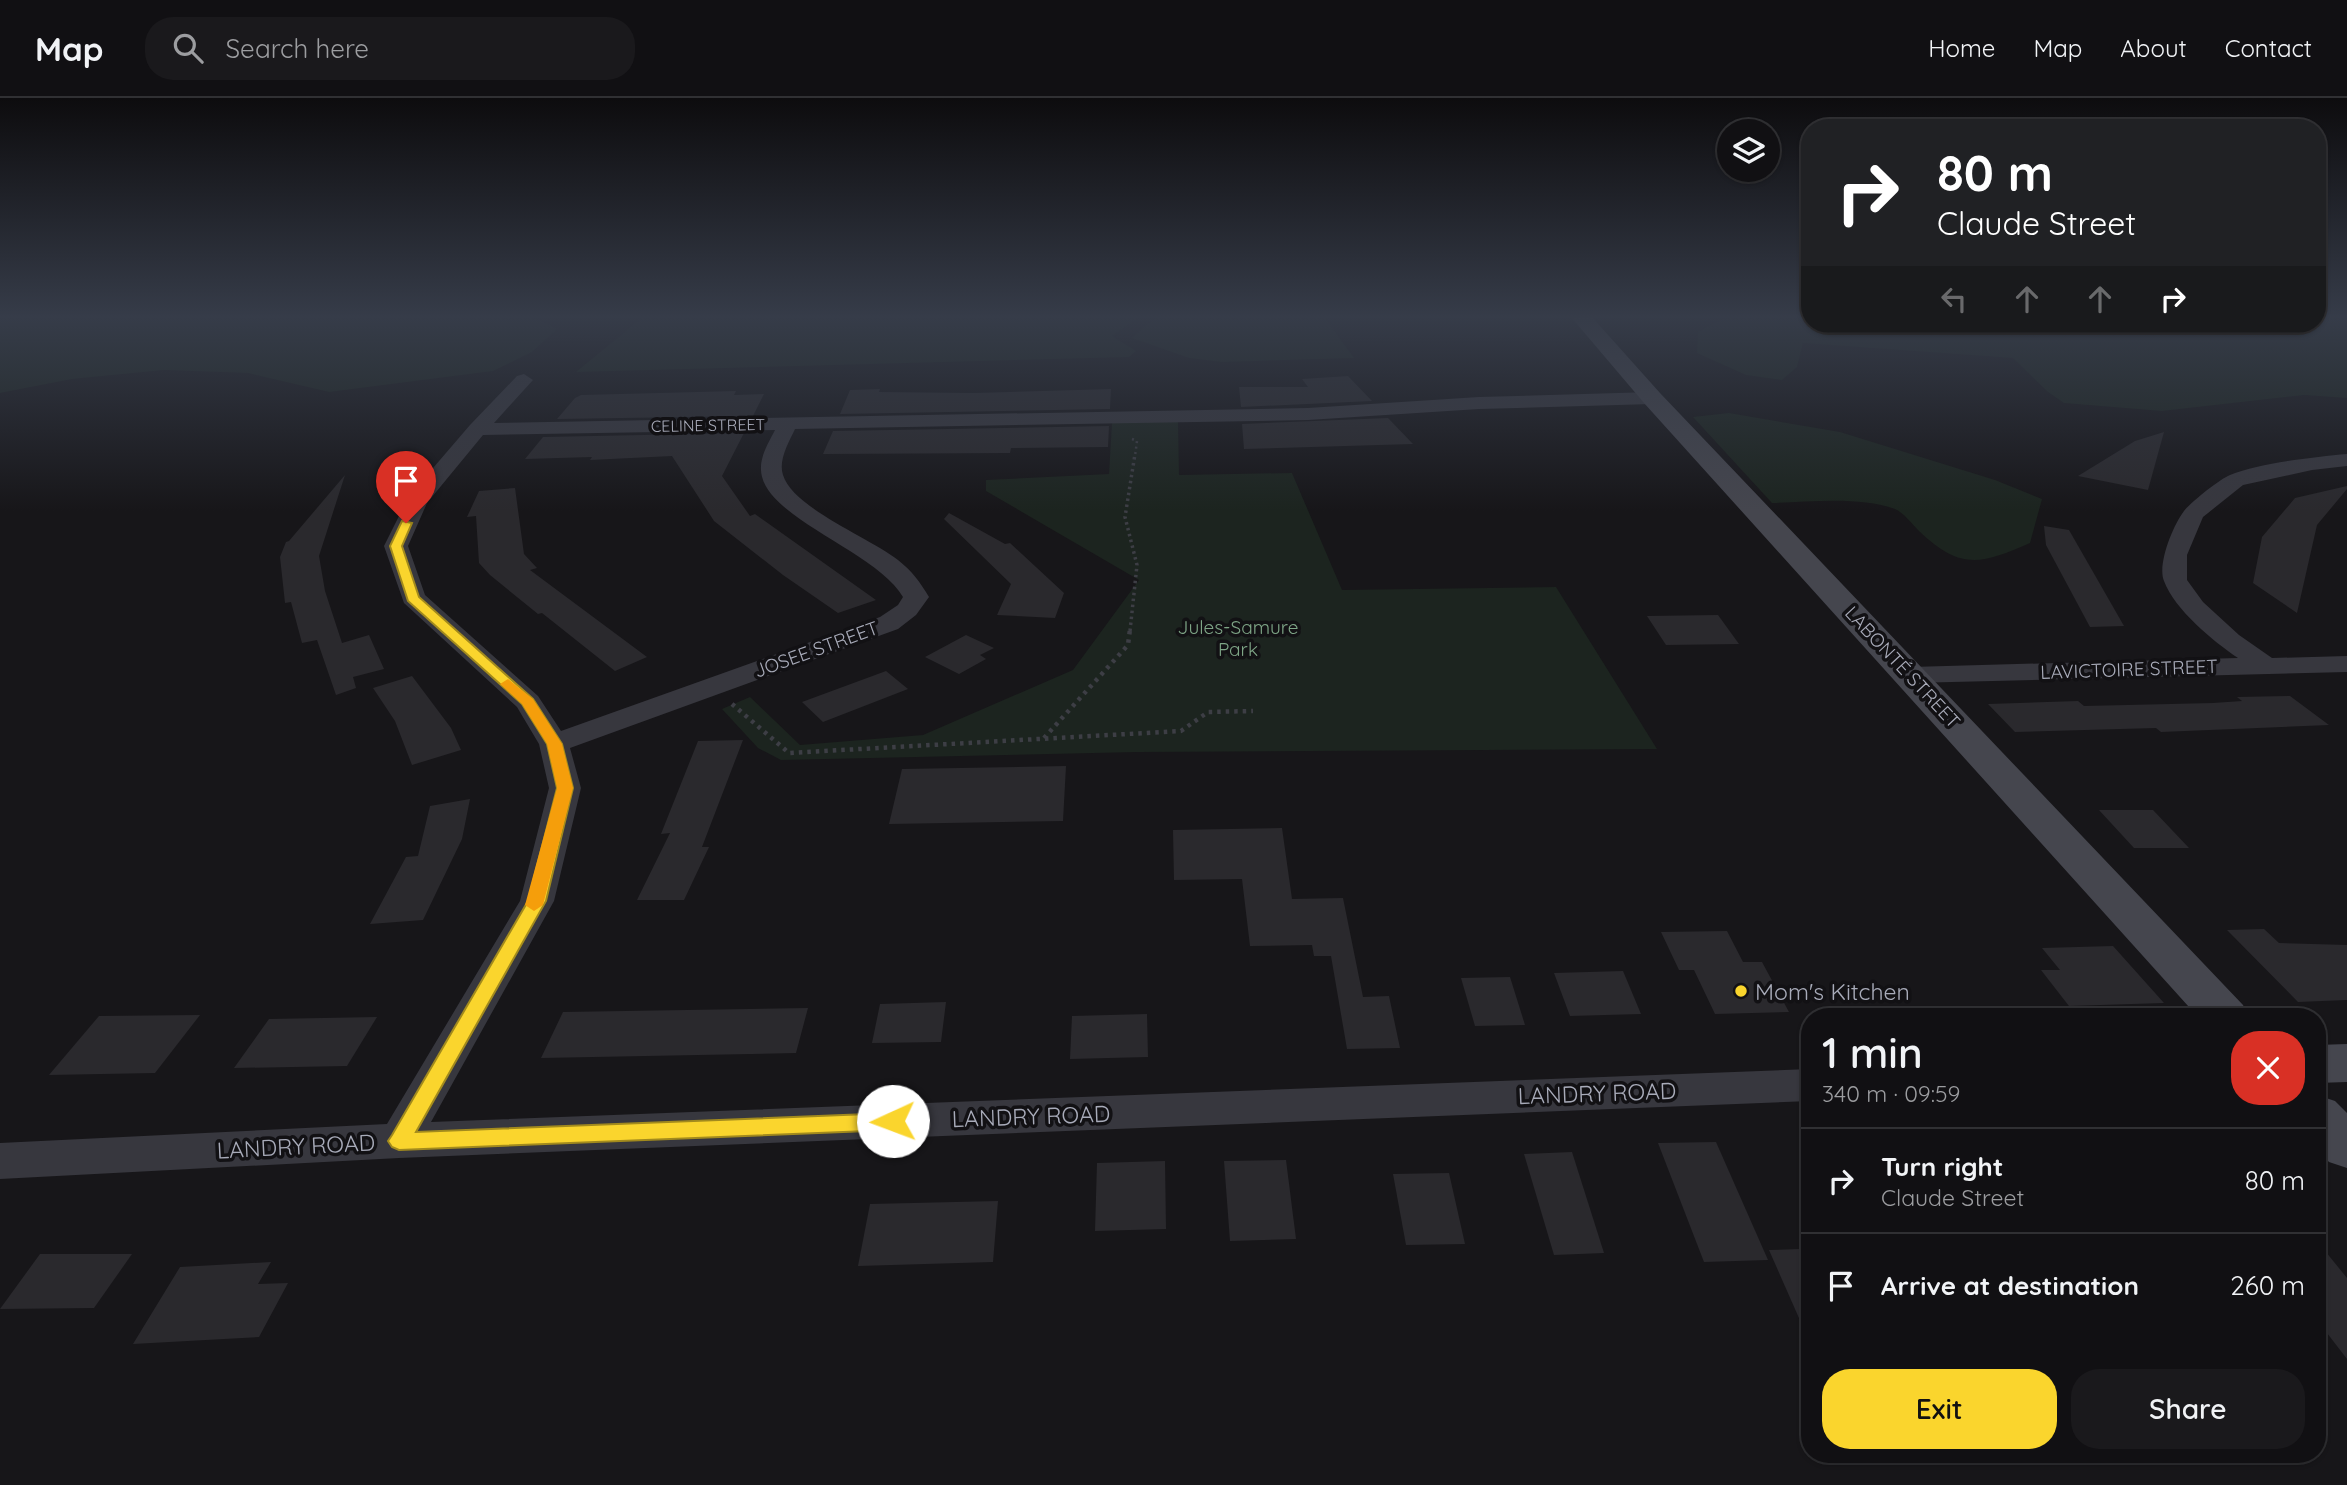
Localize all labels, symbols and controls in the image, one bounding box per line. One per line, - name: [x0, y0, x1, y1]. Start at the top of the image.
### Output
- search box: [145, 17, 635, 80]
- text: Map: [35, 28, 103, 69]
- icon: search: [169, 29, 207, 67]
- text: Search here: [225, 32, 369, 65]
- text: Home: [1928, 33, 1995, 63]
- text: Map: [2033, 33, 2082, 63]
- text: About: [2120, 33, 2187, 63]
- text: Contact: [2225, 33, 2312, 63]
- map controls: [1717, 119, 1780, 182]
- button: layers: [1717, 119, 1780, 182]
- text: 80 m: [1937, 142, 2053, 203]
- icon: right: [1822, 147, 1913, 238]
- text: Claude Street: [1937, 203, 2136, 243]
- icon: left: [1935, 280, 1973, 318]
- icon: ahead: [2008, 280, 2046, 318]
- icon: ahead: [2081, 280, 2119, 318]
- icon: right: [2154, 280, 2192, 318]
- street label: CELINE STREET: [651, 414, 766, 436]
- pin: [376, 451, 436, 523]
- icon: arrive: [387, 462, 425, 500]
- street label: LABONTÉ STREET: [1840, 601, 1966, 733]
- street label: JOSEE STREET: [750, 615, 882, 683]
- park label: Jules-Samure Park: [1178, 615, 1298, 661]
- street label: LAVICTOIRE STREET: [2040, 654, 2218, 684]
- place label: Mom's Kitchen: [1755, 977, 1910, 1006]
- marker: Mom's Kitchen: [1733, 983, 1749, 999]
- text: 1 min: [1822, 1026, 1923, 1079]
- button: close: [2231, 1031, 2305, 1105]
- street label: LANDRY ROAD: [1517, 1076, 1677, 1110]
- text: 340 m · 09:59: [1822, 1079, 1960, 1108]
- position arrow: [856, 1084, 930, 1158]
- street label: LANDRY ROAD: [951, 1099, 1111, 1133]
- street label: LANDRY ROAD: [216, 1127, 376, 1165]
- text: Turn right: [1881, 1150, 2003, 1183]
- icon: right: [1822, 1162, 1860, 1200]
- text: 80 m: [2245, 1164, 2305, 1197]
- text: Claude Street: [1881, 1183, 2024, 1212]
- icon: arrive: [1822, 1267, 1860, 1305]
- text: Arrive at destination: [1881, 1269, 2139, 1302]
- text: 260 m: [2230, 1269, 2305, 1302]
- button: Exit: [1822, 1369, 2057, 1449]
- button: Share: [2071, 1369, 2305, 1449]

